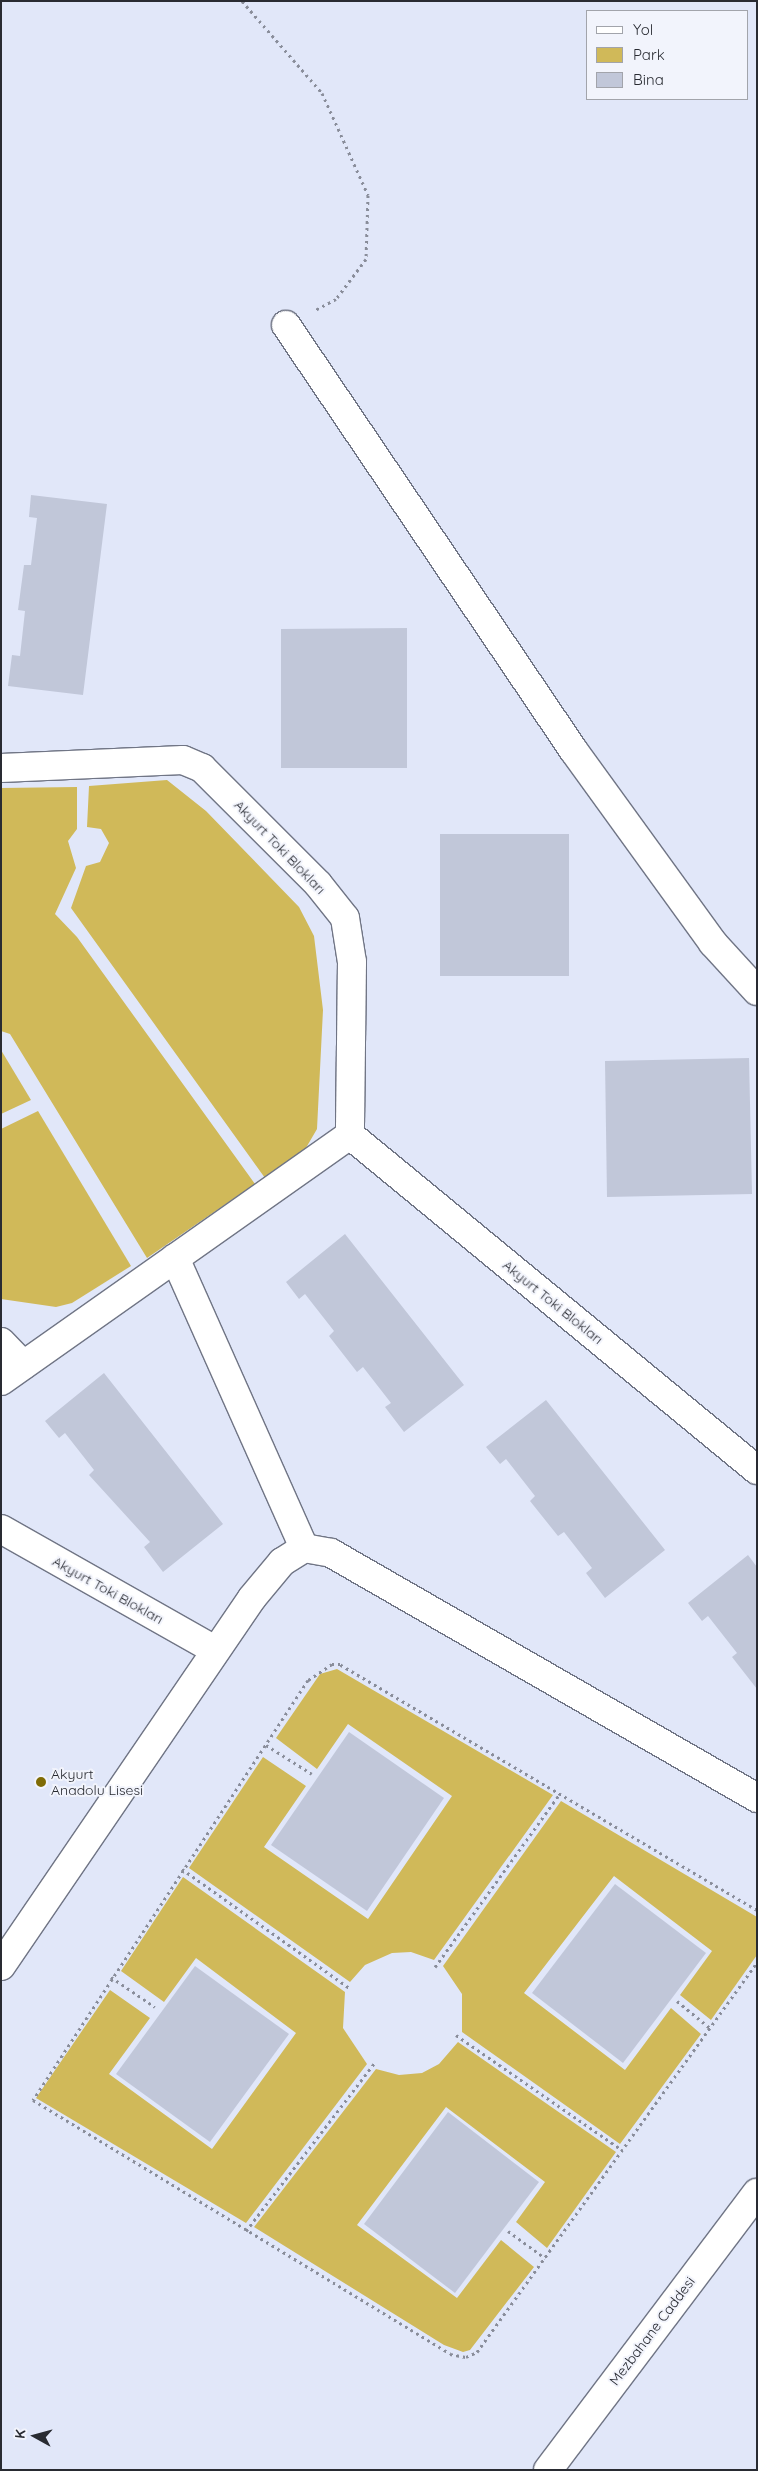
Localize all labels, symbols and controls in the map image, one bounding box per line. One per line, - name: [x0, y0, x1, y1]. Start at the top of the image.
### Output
- legend: [586, 10, 748, 100]
- text: Yol: [633, 20, 653, 39]
- text: Park: [633, 45, 665, 64]
- text: Bina: [633, 70, 664, 89]
- street label: Akyurt Toki Blokları: [231, 797, 329, 897]
- street label: Akyurt Toki Blokları: [499, 1256, 607, 1348]
- street label: Akyurt Toki Blokları: [50, 1553, 166, 1627]
- place label: Akyurt Anadolu Lisesi: [51, 1766, 143, 1798]
- marker: Akyurt Anadolu Lisesi: [35, 1776, 47, 1788]
- street label: Mezbahane Caddesi: [606, 2273, 698, 2389]
- north arrow: [10, 2411, 60, 2461]
- text: K: [11, 2429, 30, 2440]

